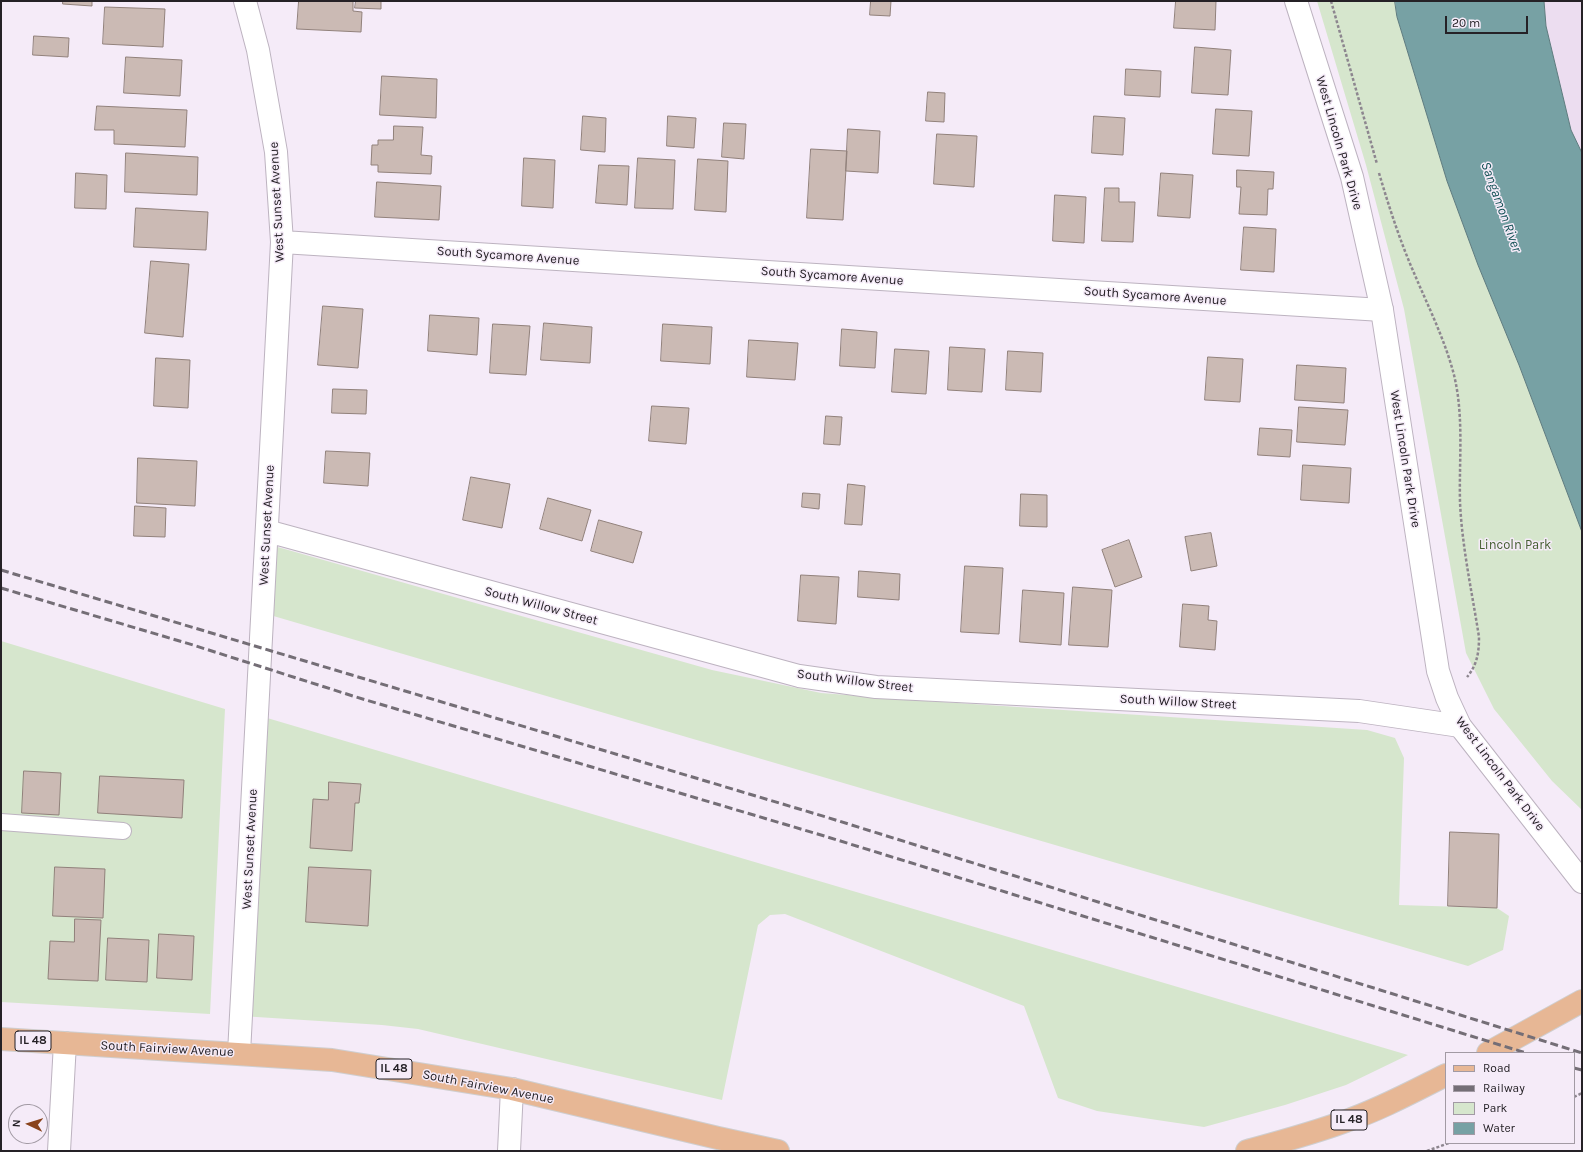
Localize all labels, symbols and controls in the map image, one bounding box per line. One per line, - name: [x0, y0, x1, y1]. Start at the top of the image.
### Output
- scale bar: [1447, 8, 1530, 34]
- text: 20 m: [1452, 16, 1480, 30]
- street label: West Lincoln Park Drive: [1312, 74, 1366, 212]
- street label: West Sunset Avenue: [266, 141, 288, 263]
- water label: Sangamon River: [1477, 160, 1525, 254]
- street label: South Sycamore Avenue: [436, 243, 580, 269]
- street label: South Sycamore Avenue: [760, 263, 904, 289]
- street label: South Sycamore Avenue: [1083, 283, 1227, 309]
- street label: West Lincoln Park Drive: [1386, 389, 1424, 529]
- street label: West Sunset Avenue: [256, 464, 278, 586]
- park label: Lincoln Park: [1479, 537, 1551, 553]
- street label: South Willow Street: [483, 583, 599, 629]
- street label: South Willow Street: [796, 666, 914, 696]
- street label: South Willow Street: [1119, 691, 1237, 713]
- street label: West Lincoln Park Drive: [1452, 714, 1548, 834]
- street label: West Sunset Avenue: [239, 788, 261, 910]
- road number: IL 48: [15, 1031, 51, 1051]
- street label: South Fairview Avenue: [100, 1038, 234, 1060]
- legend: [1445, 1052, 1575, 1144]
- road number: IL 48: [376, 1059, 412, 1079]
- text: Road: [1483, 1061, 1511, 1075]
- street label: South Fairview Avenue: [421, 1067, 555, 1107]
- text: Railway: [1483, 1081, 1525, 1095]
- text: Park: [1483, 1101, 1507, 1115]
- north arrow: [8, 1104, 48, 1144]
- road number: IL 48: [1331, 1110, 1367, 1130]
- text: N: [10, 1119, 23, 1128]
- text: Water: [1483, 1121, 1515, 1135]

